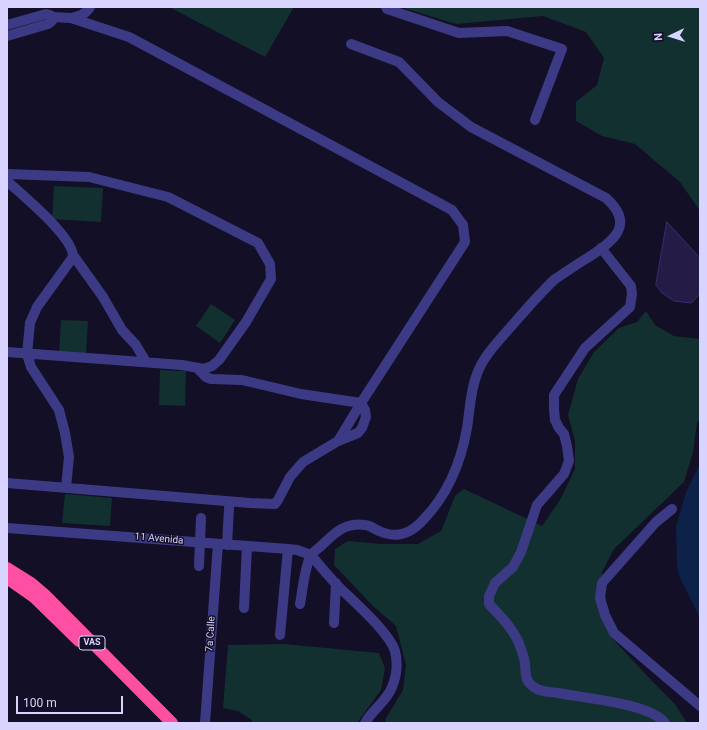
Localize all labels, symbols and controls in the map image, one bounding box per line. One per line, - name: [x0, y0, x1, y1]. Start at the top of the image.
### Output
- north arrow: [651, 16, 691, 56]
- text: N: [652, 33, 665, 41]
- street label: 11 Avenida: [134, 531, 184, 547]
- street label: 7a Calle: [204, 616, 218, 652]
- road number: VAS: [79, 636, 105, 650]
- scale bar: [18, 688, 125, 714]
- text: 100 m: [23, 696, 57, 710]

